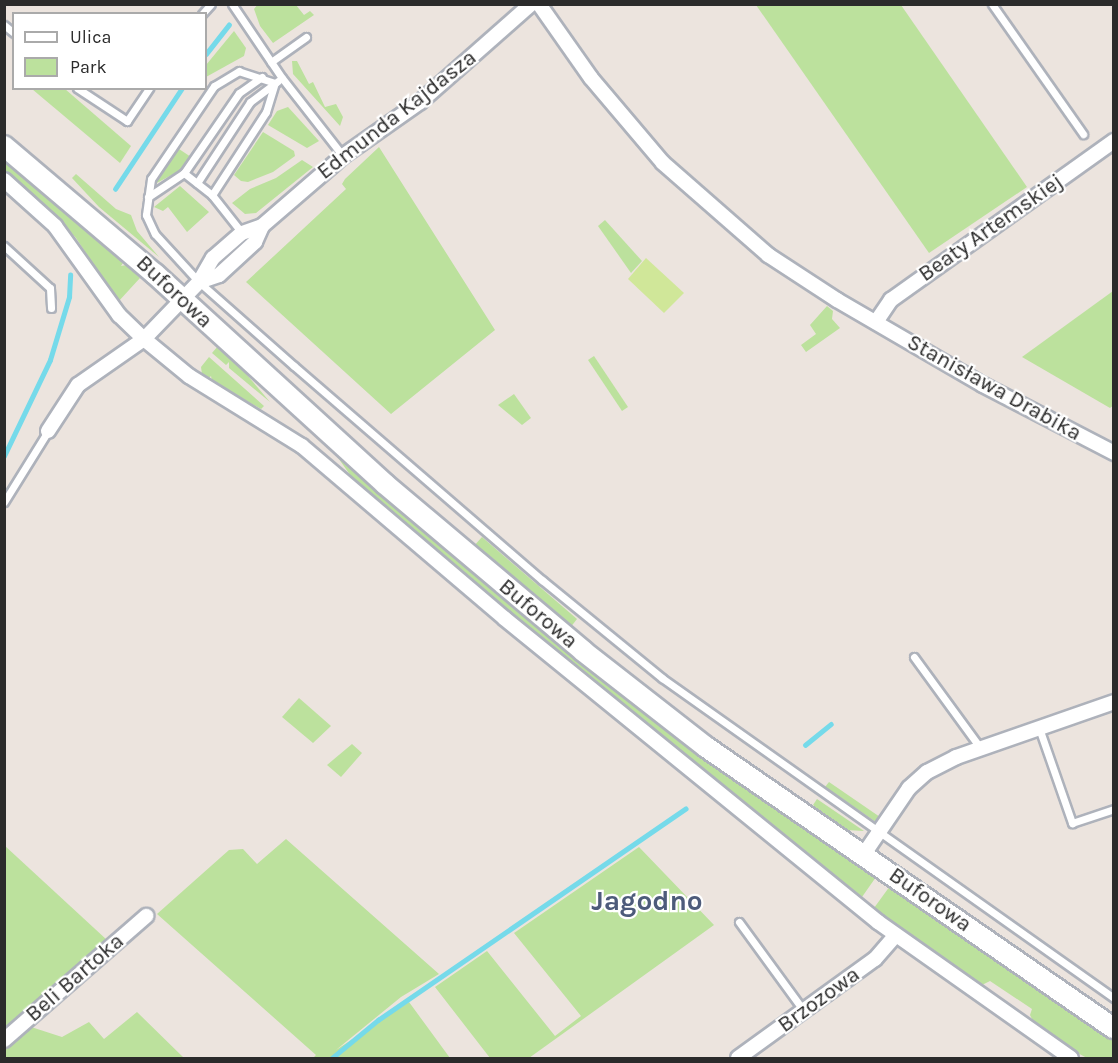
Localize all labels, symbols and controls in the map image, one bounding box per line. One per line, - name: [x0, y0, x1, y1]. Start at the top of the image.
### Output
- legend: [12, 12, 207, 90]
- text: Ulica: [70, 26, 111, 48]
- street label: Edmunda Kajdasza: [312, 45, 482, 185]
- text: Park: [70, 56, 107, 78]
- street label: Beaty Artemskiej: [914, 168, 1068, 288]
- street label: Buforowa: [130, 250, 218, 334]
- street label: Stanisława Drabika: [902, 329, 1086, 447]
- street label: Buforowa: [493, 573, 583, 655]
- street label: Buforowa: [884, 862, 976, 938]
- district label: Jagodno: [591, 884, 703, 918]
- street label: Beli Bartoka: [21, 928, 129, 1028]
- street label: Brzozowa: [773, 962, 865, 1038]

